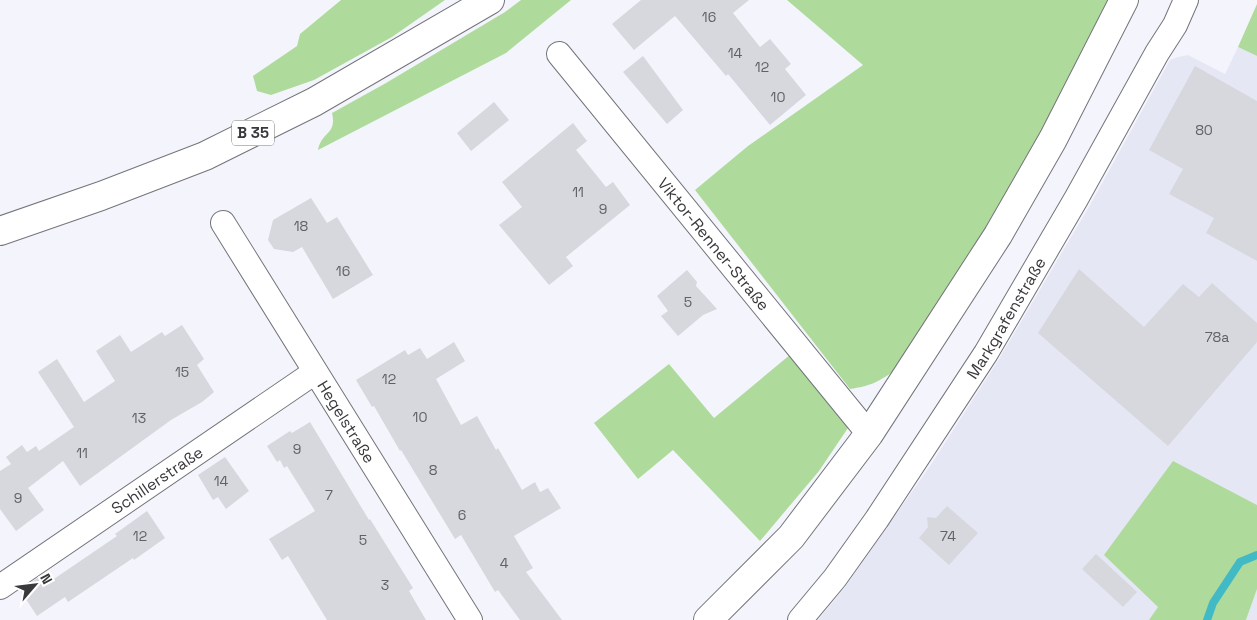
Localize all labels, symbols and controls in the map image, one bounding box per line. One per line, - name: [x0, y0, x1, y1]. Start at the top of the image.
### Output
- house number: 16: [702, 8, 716, 26]
- house number: 14: [728, 44, 743, 62]
- house number: 12: [755, 58, 769, 76]
- house number: 10: [771, 88, 785, 106]
- road number: B 35: [232, 120, 274, 146]
- house number: 80: [1195, 121, 1213, 139]
- street label: Viktor-Renner-Straße: [653, 173, 774, 315]
- house number: 11: [572, 183, 584, 201]
- house number: 9: [599, 200, 607, 218]
- house number: 18: [294, 217, 309, 235]
- street label: Markgrafenstraße: [962, 253, 1051, 383]
- house number: 16: [336, 262, 350, 280]
- house number: 5: [684, 293, 692, 311]
- house number: 78a: [1205, 328, 1229, 346]
- house number: 15: [175, 363, 189, 381]
- house number: 12: [382, 370, 396, 388]
- street label: Hegelstraße: [312, 377, 380, 467]
- house number: 10: [413, 408, 427, 426]
- house number: 13: [132, 409, 146, 427]
- house number: 9: [293, 440, 301, 458]
- street label: Schillerstraße: [107, 442, 207, 519]
- house number: 11: [76, 444, 88, 462]
- house number: 8: [429, 461, 438, 479]
- house number: 14: [214, 472, 229, 490]
- house number: 7: [325, 486, 333, 504]
- house number: 9: [14, 489, 22, 507]
- house number: 6: [458, 506, 466, 524]
- house number: 12: [133, 527, 147, 545]
- house number: 74: [940, 527, 956, 545]
- house number: 5: [359, 531, 367, 549]
- house number: 4: [500, 554, 509, 572]
- north arrow: [10, 560, 60, 610]
- text: N: [36, 571, 57, 587]
- house number: 3: [381, 576, 389, 594]

